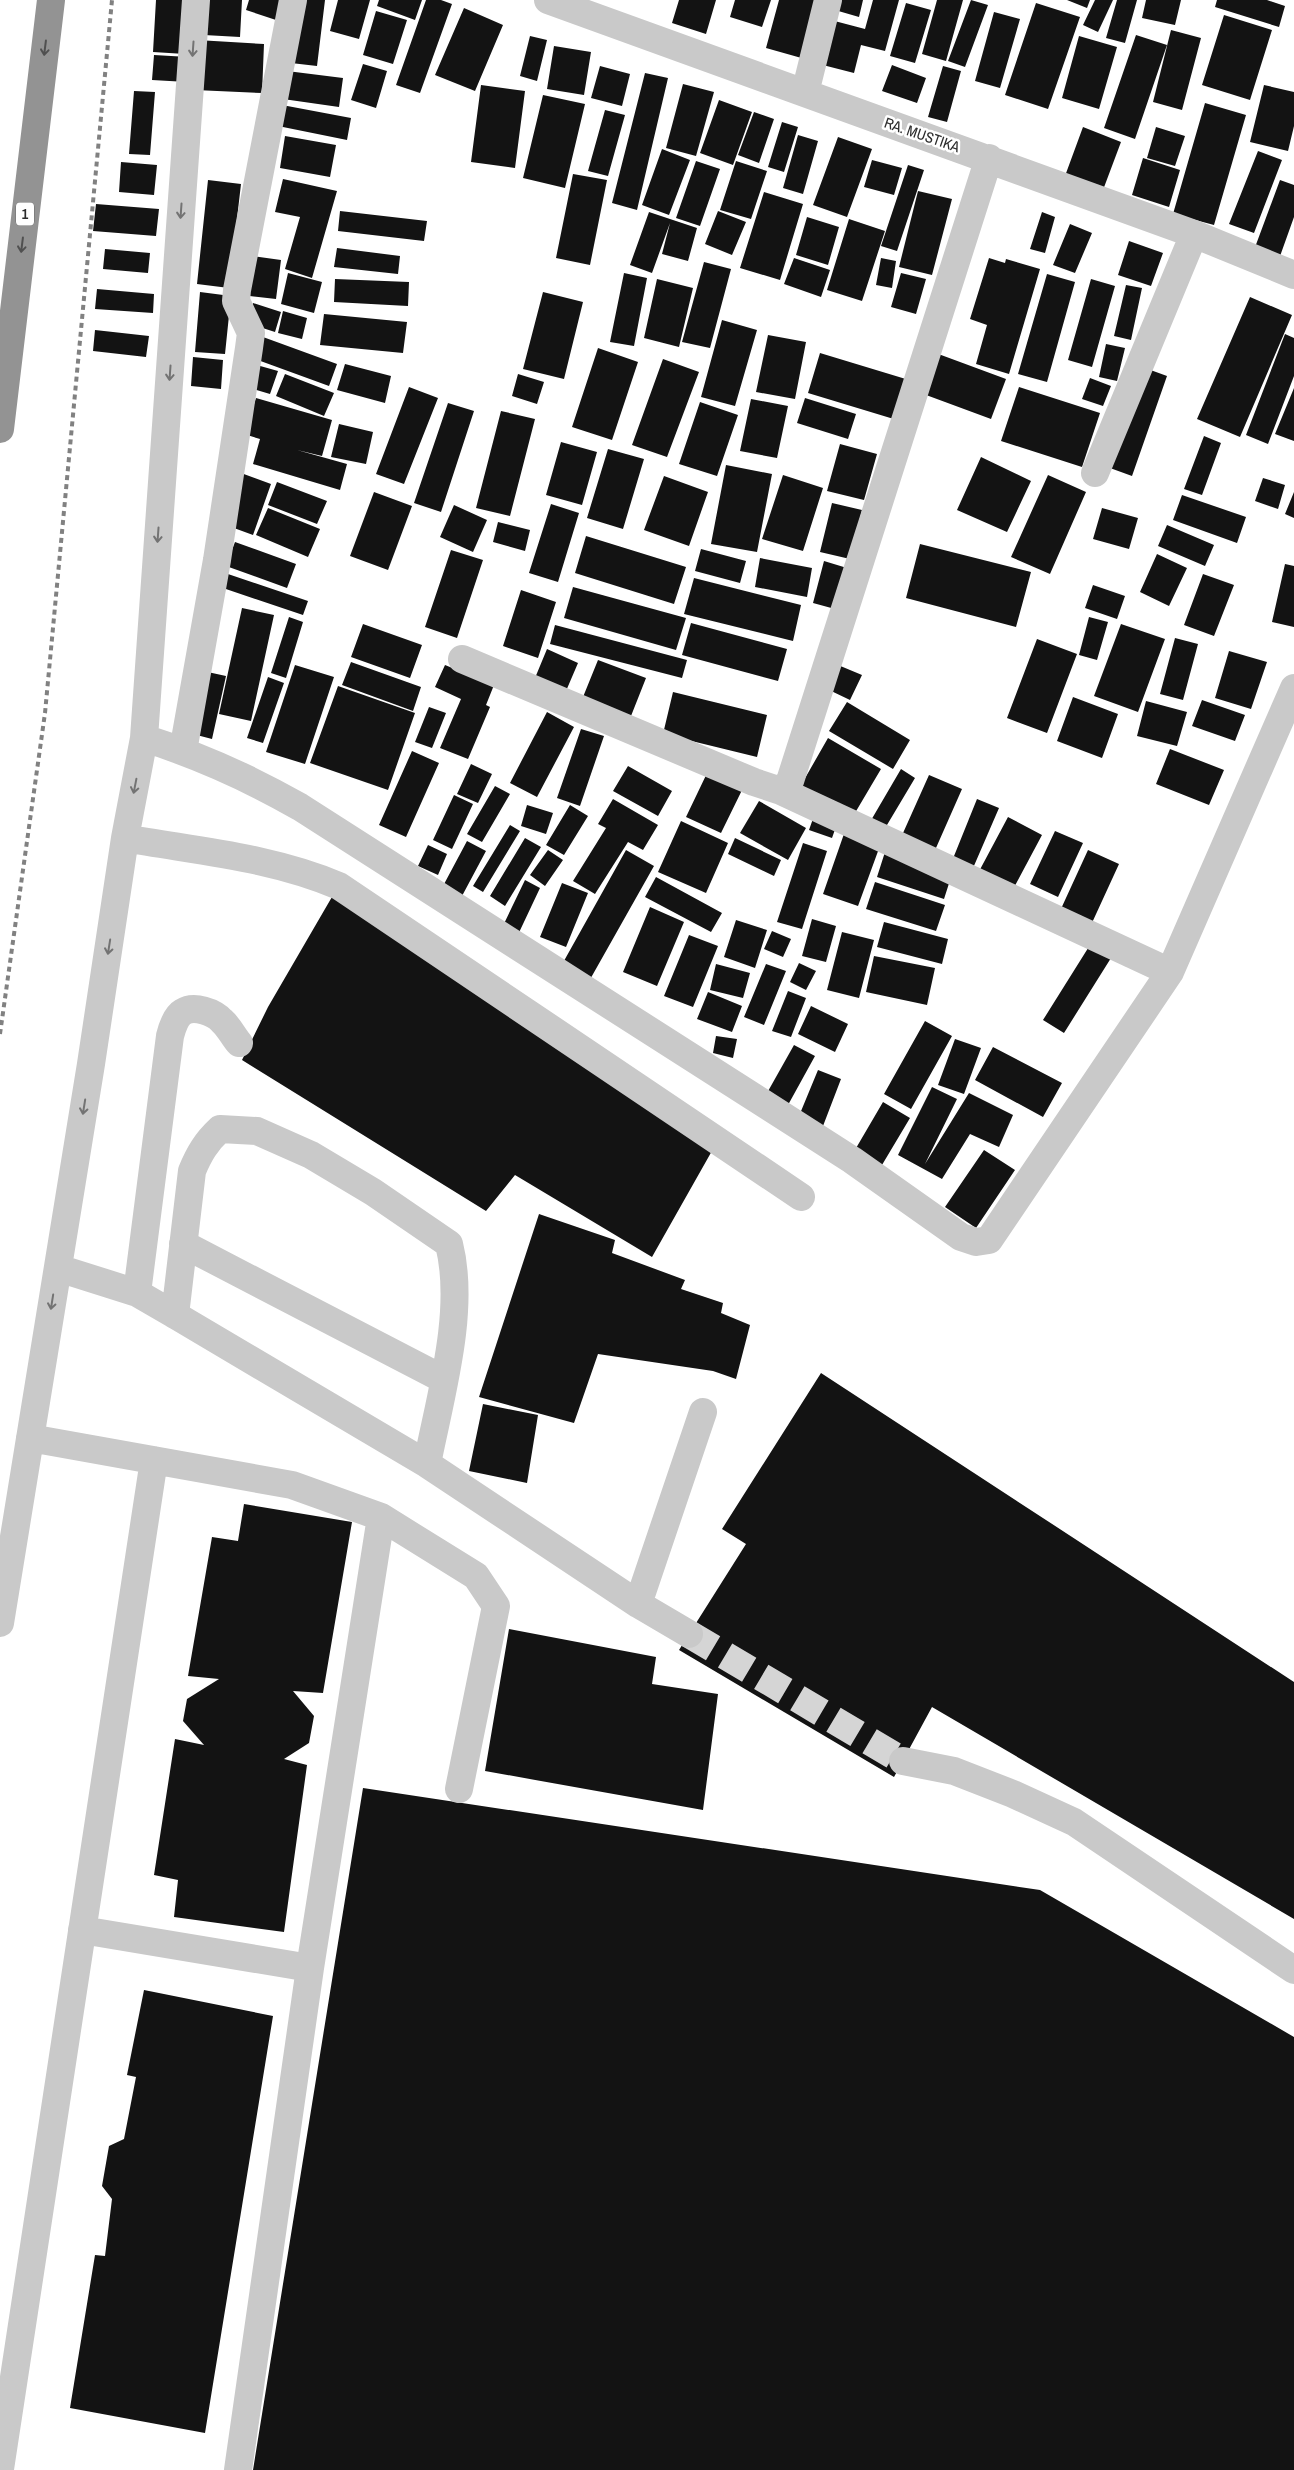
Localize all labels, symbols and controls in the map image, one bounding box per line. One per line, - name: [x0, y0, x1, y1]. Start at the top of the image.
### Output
- one-way arrow: [40, 40, 50, 56]
- one-way arrow: [188, 40, 198, 56]
- street label: RA. MUSTIKA: [882, 112, 963, 158]
- road number: 1: [16, 202, 34, 225]
- one-way arrow: [177, 202, 186, 218]
- one-way arrow: [17, 236, 27, 252]
- one-way arrow: [165, 365, 175, 381]
- one-way arrow: [154, 527, 163, 543]
- one-way arrow: [129, 778, 139, 794]
- one-way arrow: [103, 938, 113, 954]
- one-way arrow: [78, 1099, 88, 1115]
- one-way arrow: [47, 1294, 57, 1310]

